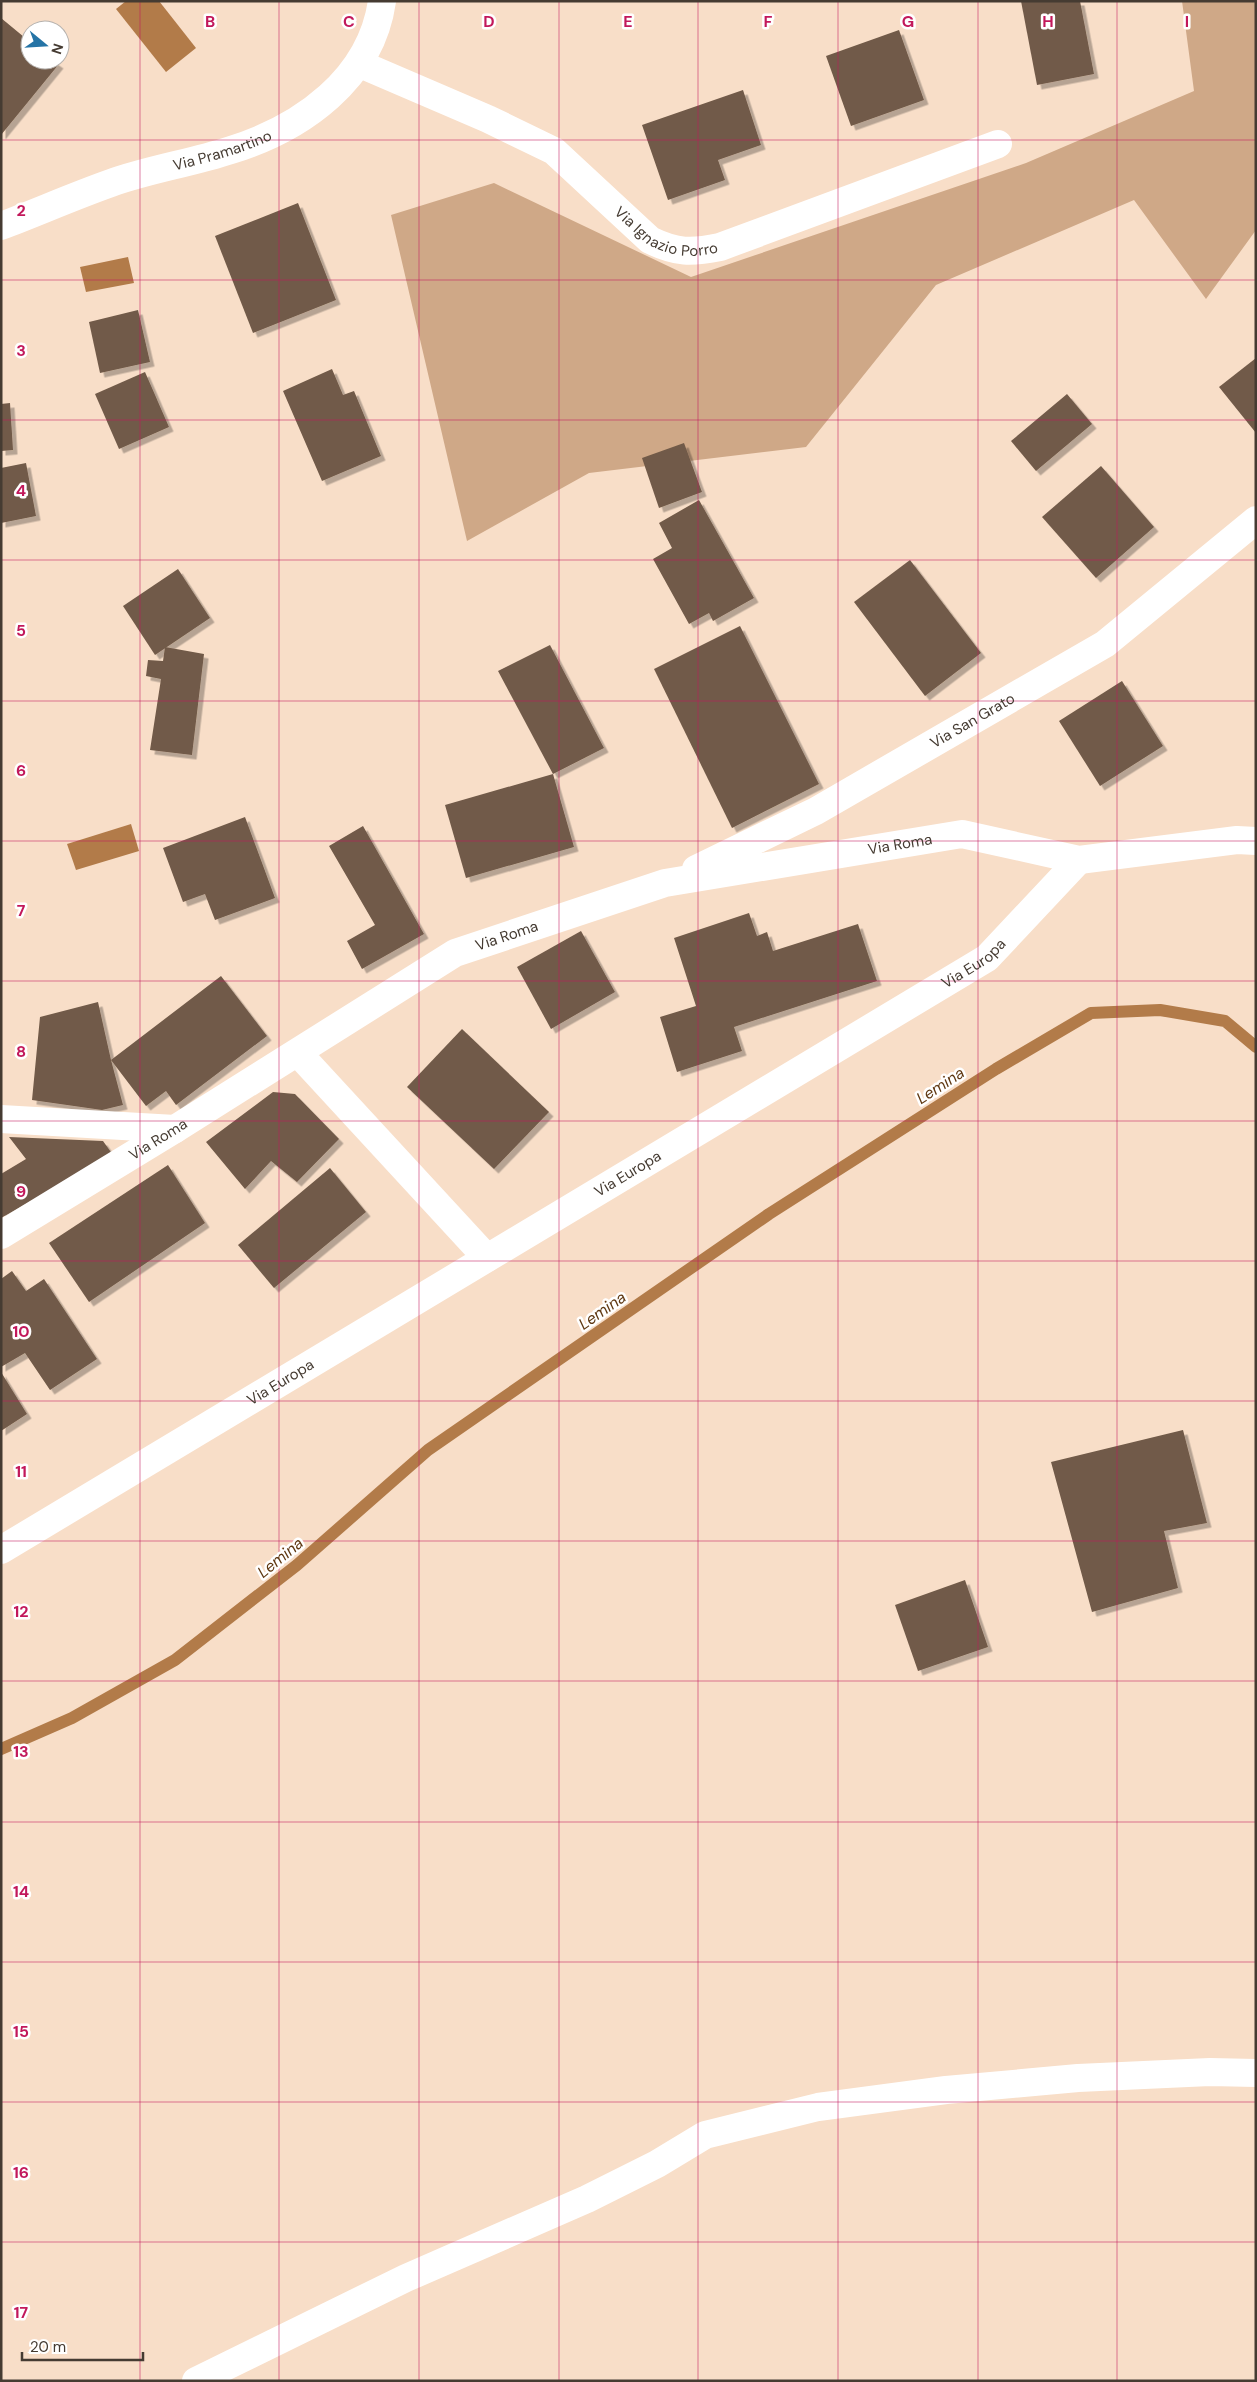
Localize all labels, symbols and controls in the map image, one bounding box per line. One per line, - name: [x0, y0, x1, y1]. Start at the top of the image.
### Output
- text: B: [205, 11, 215, 32]
- text: C: [343, 11, 355, 32]
- text: D: [483, 11, 495, 32]
- text: E: [623, 11, 633, 32]
- text: F: [764, 11, 773, 32]
- text: G: [902, 11, 914, 32]
- text: H: [1042, 11, 1054, 32]
- text: I: [1185, 11, 1189, 32]
- north arrow: [20, 20, 70, 70]
- text: N: [47, 41, 68, 57]
- street label: Via Pramartino: [171, 125, 275, 175]
- text: 2: [16, 200, 26, 221]
- street label: Via Ignazio Porro: [610, 202, 720, 261]
- text: 3: [16, 340, 26, 361]
- text: 4: [16, 480, 26, 501]
- text: 5: [16, 620, 26, 641]
- street label: Via San Grato: [926, 688, 1019, 753]
- text: 6: [16, 760, 26, 781]
- street label: Via Roma: [866, 829, 934, 859]
- text: 7: [17, 900, 26, 921]
- street label: Via Roma: [473, 916, 541, 955]
- street label: Via Europa: [938, 934, 1010, 993]
- text: 8: [16, 1041, 26, 1062]
- water label: Lemina: [912, 1062, 968, 1109]
- street label: Via Roma: [125, 1114, 191, 1165]
- street label: Via Europa: [591, 1146, 665, 1202]
- text: 9: [16, 1181, 26, 1202]
- water label: Lemina: [574, 1286, 630, 1334]
- text: 10: [12, 1321, 30, 1342]
- street label: Via Europa: [243, 1354, 318, 1410]
- text: 11: [15, 1461, 27, 1482]
- water label: Lemina: [253, 1532, 308, 1582]
- text: 12: [13, 1601, 29, 1622]
- text: 13: [13, 1741, 29, 1762]
- text: 14: [13, 1881, 29, 1902]
- text: 15: [13, 2021, 29, 2042]
- text: 16: [13, 2162, 29, 2183]
- text: 17: [14, 2302, 29, 2323]
- scale bar: [22, 2330, 144, 2362]
- text: 20 m: [30, 2337, 66, 2357]

